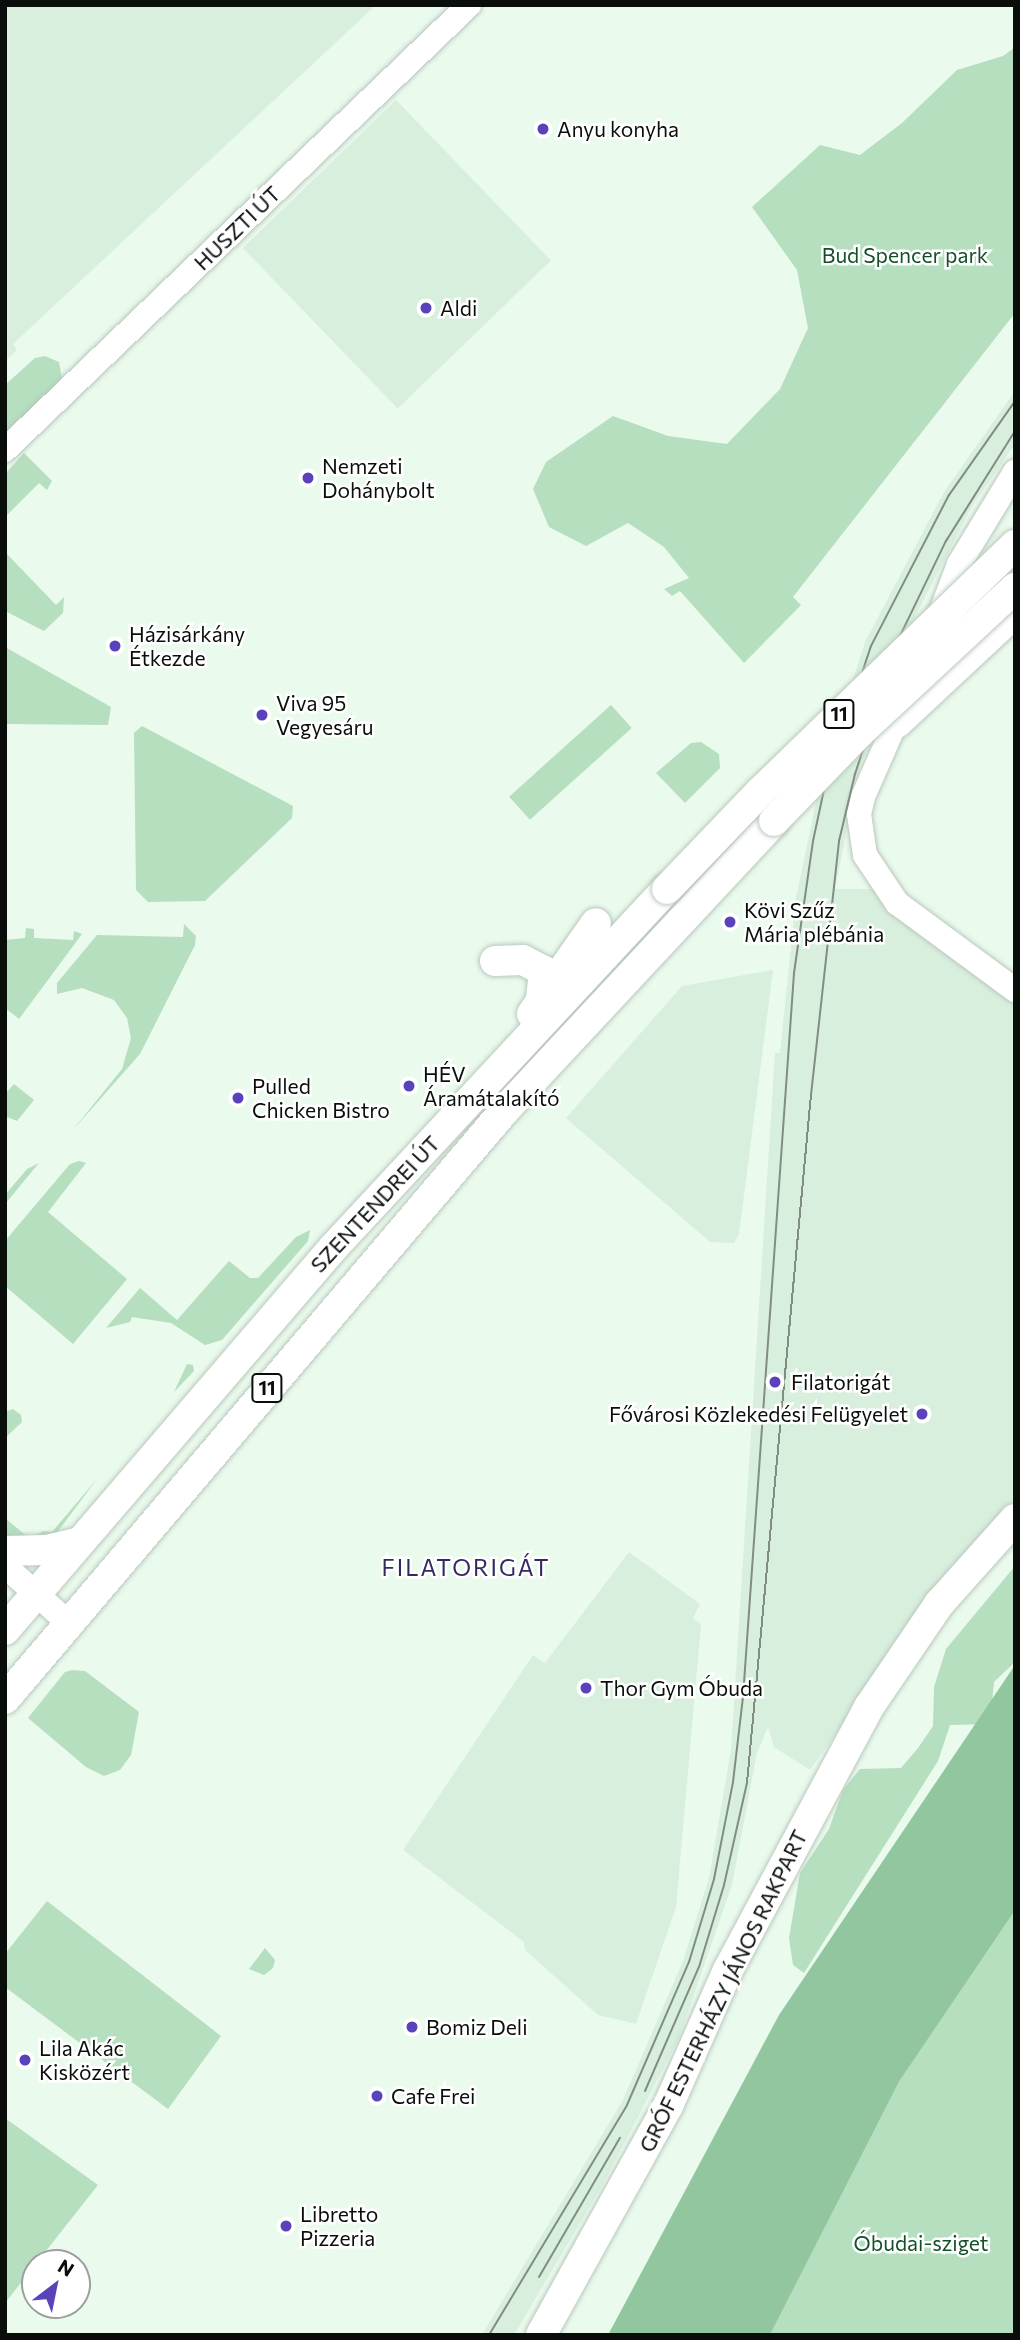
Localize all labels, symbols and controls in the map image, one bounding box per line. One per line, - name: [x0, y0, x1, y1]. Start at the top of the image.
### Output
- place label: Anyu konyha: [557, 116, 679, 142]
- marker: Anyu konyha: [535, 121, 551, 137]
- street label: HUSZTI ÚT: [189, 181, 285, 275]
- park label: Bud Spencer park: [822, 242, 988, 268]
- place label: Aldi: [440, 295, 477, 321]
- marker: Aldi: [418, 300, 434, 316]
- place label: Nemzeti Dohánybolt: [322, 453, 435, 503]
- marker: Nemzeti Dohánybolt: [300, 470, 316, 486]
- place label: Házisárkány Étkezde: [129, 621, 245, 671]
- marker: Házisárkány Étkezde: [107, 638, 123, 654]
- place label: Viva 95 Vegyesáru: [276, 690, 374, 740]
- road number: 11: [823, 698, 855, 730]
- marker: Viva 95 Vegyesáru: [254, 707, 270, 723]
- place label: Kövi Szűz Mária plébánia: [744, 897, 884, 947]
- marker: Kövi Szűz Mária plébánia: [722, 914, 738, 930]
- place label: HÉV Áramátalakító: [423, 1061, 560, 1111]
- place label: Pulled Chicken Bistro: [252, 1073, 390, 1123]
- marker: HÉV Áramátalakító: [401, 1078, 417, 1094]
- marker: Pulled Chicken Bistro: [230, 1090, 246, 1106]
- street label: SZENTENDREI ÚT: [305, 1131, 445, 1277]
- place label: Filatorigát: [791, 1369, 890, 1395]
- road number: 11: [251, 1372, 283, 1404]
- marker: Filatorigát: [765, 1372, 785, 1392]
- place label: Fővárosi Közlekedési Felügyelet: [609, 1401, 908, 1427]
- marker: Fővárosi Közlekedési Felügyelet: [914, 1406, 930, 1422]
- district label: FILATORIGÁT: [383, 1553, 549, 1581]
- place label: Thor Gym Óbuda: [600, 1675, 763, 1701]
- marker: Thor Gym Óbuda: [578, 1680, 594, 1696]
- street label: GRÓF ESTERHÁZY JÁNOS RAKPART: [634, 1826, 812, 2156]
- place label: Bomiz Deli: [426, 2014, 528, 2040]
- marker: Bomiz Deli: [404, 2019, 420, 2035]
- place label: Lila Akác Kisközért: [39, 2035, 130, 2085]
- marker: Lila Akác Kisközért: [17, 2052, 33, 2068]
- place label: Cafe Frei: [391, 2083, 475, 2109]
- marker: Cafe Frei: [369, 2088, 385, 2104]
- place label: Libretto Pizzeria: [300, 2201, 378, 2251]
- marker: Libretto Pizzeria: [278, 2218, 294, 2234]
- park label: Óbudai-sziget: [854, 2230, 988, 2256]
- north arrow: [21, 2249, 91, 2319]
- text: N: [54, 2254, 78, 2281]

